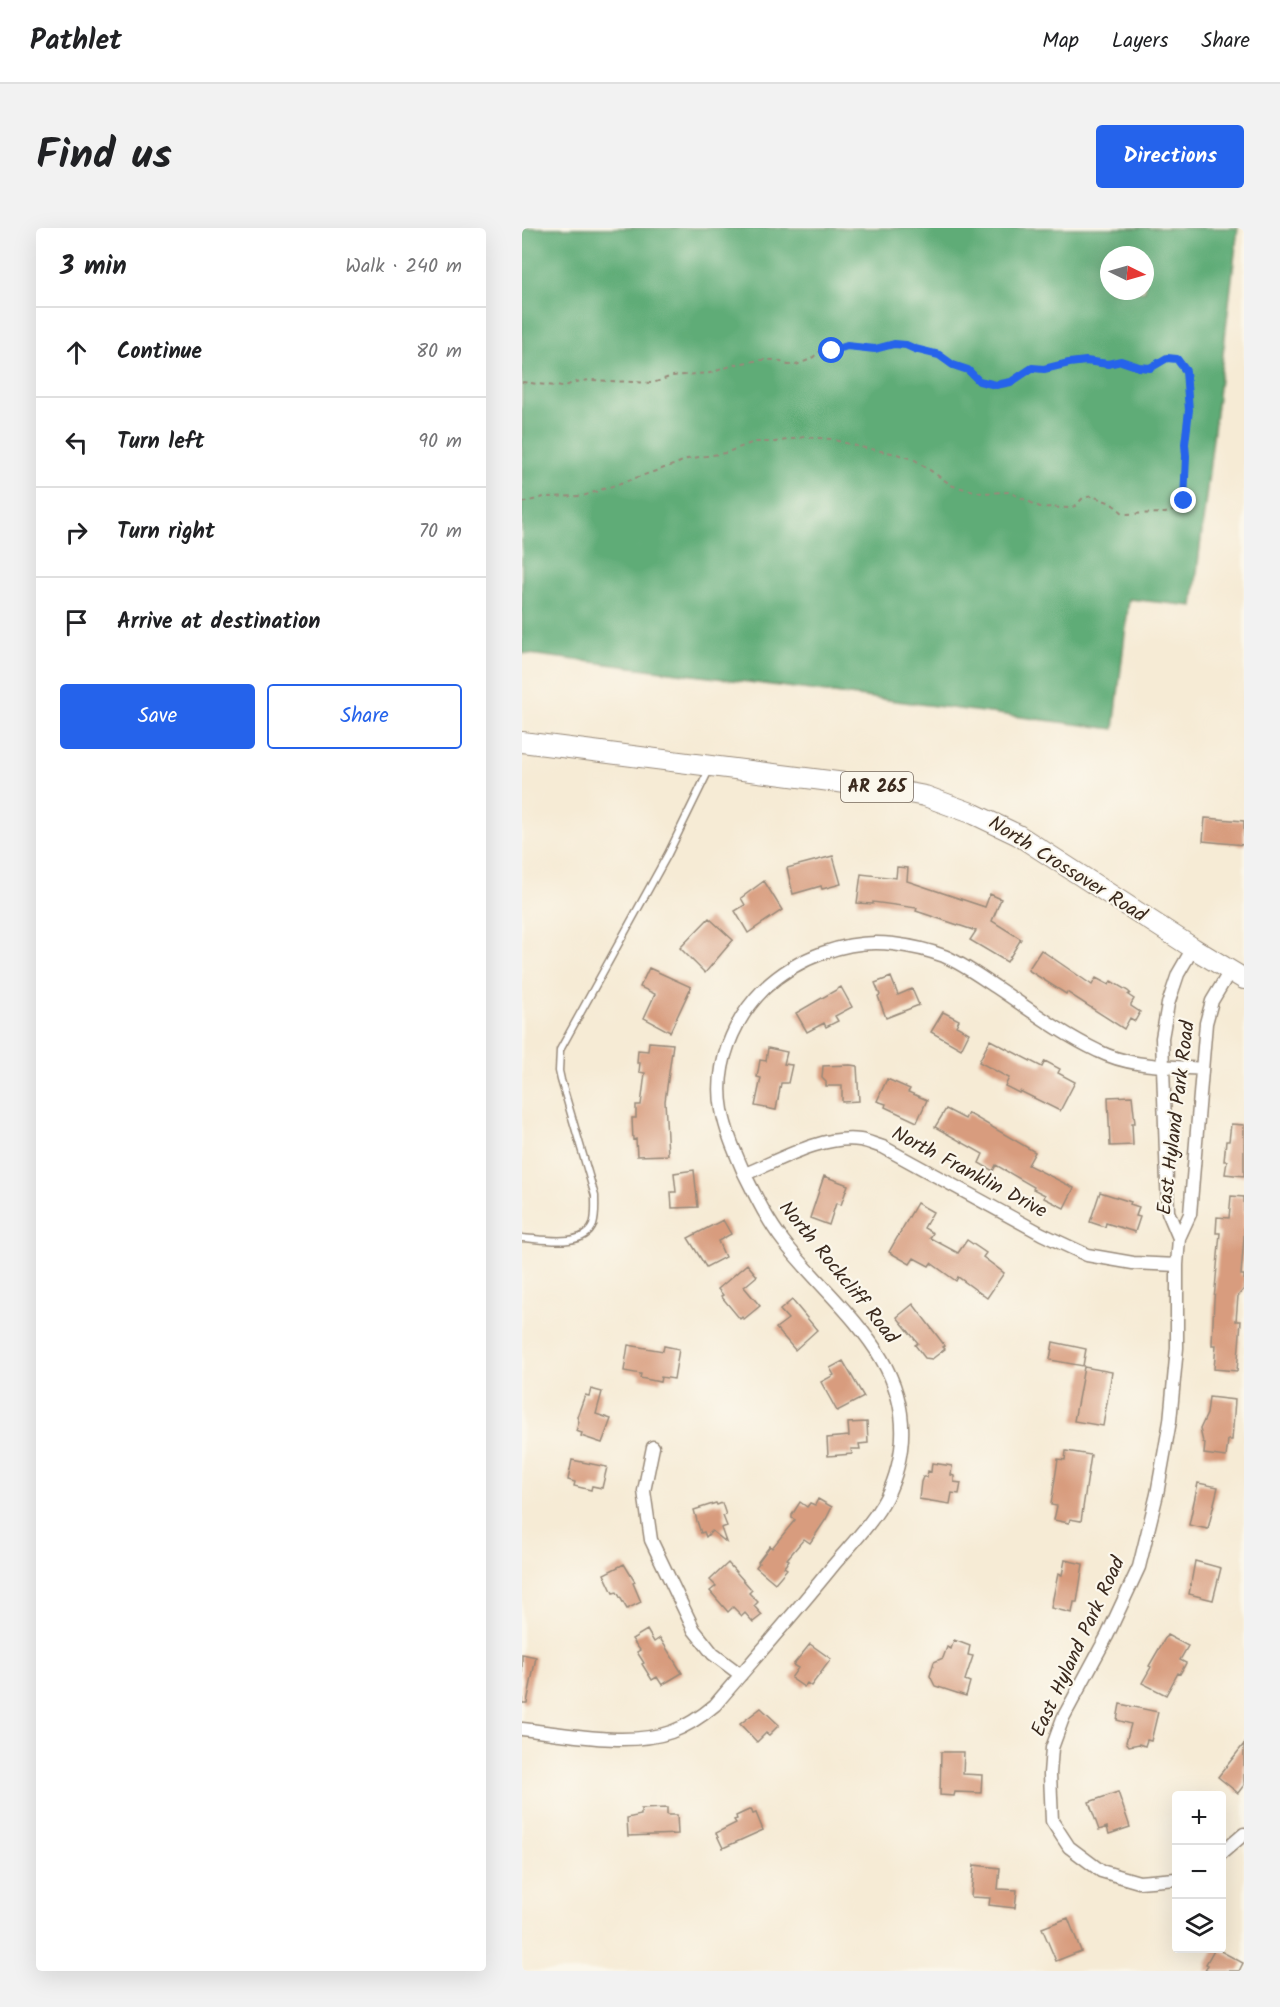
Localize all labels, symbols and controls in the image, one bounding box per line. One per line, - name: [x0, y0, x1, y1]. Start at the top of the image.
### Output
- text: Pathlet: [30, 19, 122, 64]
- text: Map: [1042, 25, 1079, 58]
- text: Layers: [1112, 25, 1168, 58]
- text: Share: [1201, 25, 1250, 58]
- text: Find us: [36, 123, 172, 190]
- button: Directions: [1096, 125, 1244, 188]
- text: 3 min: [60, 246, 127, 288]
- north arrow: [1100, 246, 1154, 300]
- text: Walk · 240 m: [345, 251, 462, 283]
- text: Continue: [117, 335, 202, 370]
- icon: ahead: [60, 336, 93, 369]
- text: 80 m: [416, 336, 462, 368]
- route start: [818, 337, 844, 363]
- text: Turn left: [117, 425, 204, 460]
- icon: left: [60, 426, 93, 459]
- text: 90 m: [418, 426, 462, 458]
- route end: [1170, 487, 1196, 513]
- text: Turn right: [117, 515, 215, 550]
- icon: right: [60, 516, 93, 549]
- text: 70 m: [419, 516, 462, 548]
- text: Arrive at destination: [117, 605, 320, 640]
- icon: arrive: [60, 606, 93, 639]
- button: Save: [60, 684, 255, 749]
- button: Share: [267, 684, 462, 749]
- road number: AR 265: [841, 772, 913, 802]
- street label: North Crossover Road: [982, 808, 1153, 932]
- street label: East Hyland Park Road: [1149, 1018, 1205, 1217]
- street label: North Franklin Drive: [885, 1118, 1053, 1228]
- street label: North Rockcliff Road: [770, 1194, 907, 1352]
- street label: East Hyland Park Road: [1023, 1551, 1135, 1742]
- map controls: [1172, 1791, 1226, 1953]
- button: +: [1172, 1791, 1226, 1845]
- button: −: [1172, 1845, 1226, 1899]
- button: layers: [1172, 1899, 1226, 1953]

